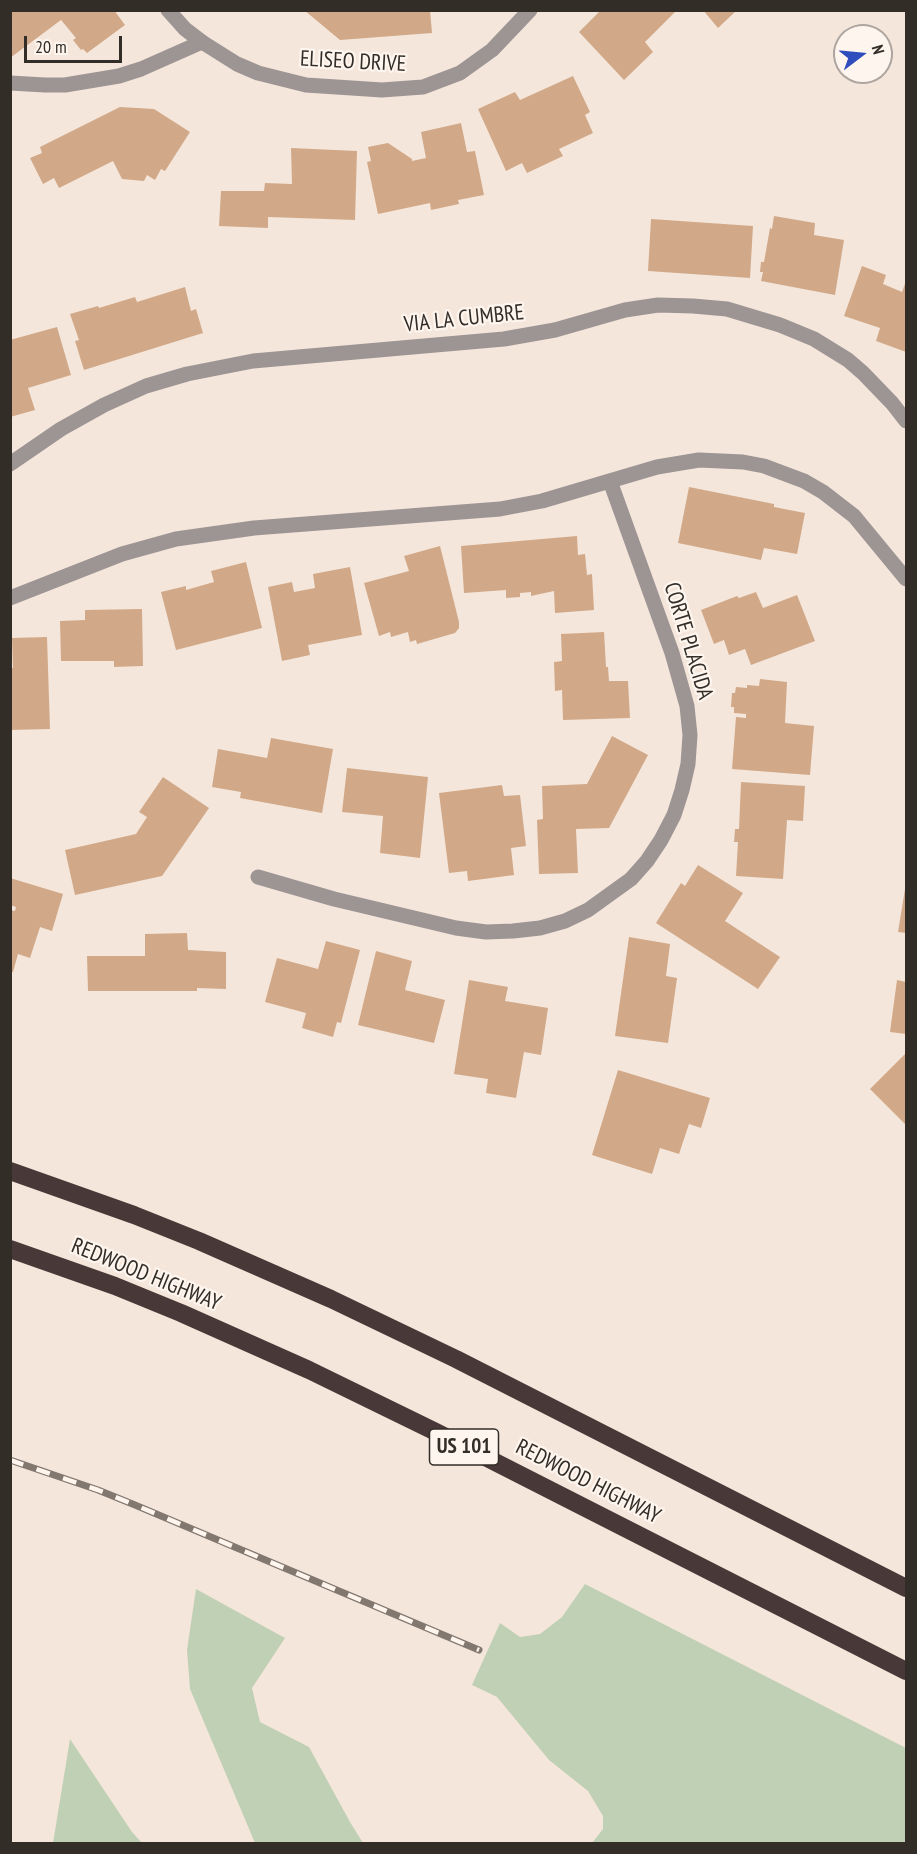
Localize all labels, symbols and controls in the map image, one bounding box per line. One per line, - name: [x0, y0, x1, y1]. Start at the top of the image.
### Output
- scale bar: [27, 24, 124, 62]
- north arrow: [833, 24, 893, 84]
- text: 20 m: [35, 35, 67, 58]
- text: N: [868, 43, 889, 56]
- street label: ELISEO DRIVE: [299, 46, 407, 78]
- street label: VIA LA CUMBRE: [403, 300, 525, 338]
- street label: CORTE PLACIDA: [658, 579, 718, 703]
- street label: REDWOOD HIGHWAY: [67, 1233, 225, 1317]
- road number: US 101: [430, 1429, 498, 1465]
- street label: REDWOOD HIGHWAY: [511, 1434, 665, 1530]

